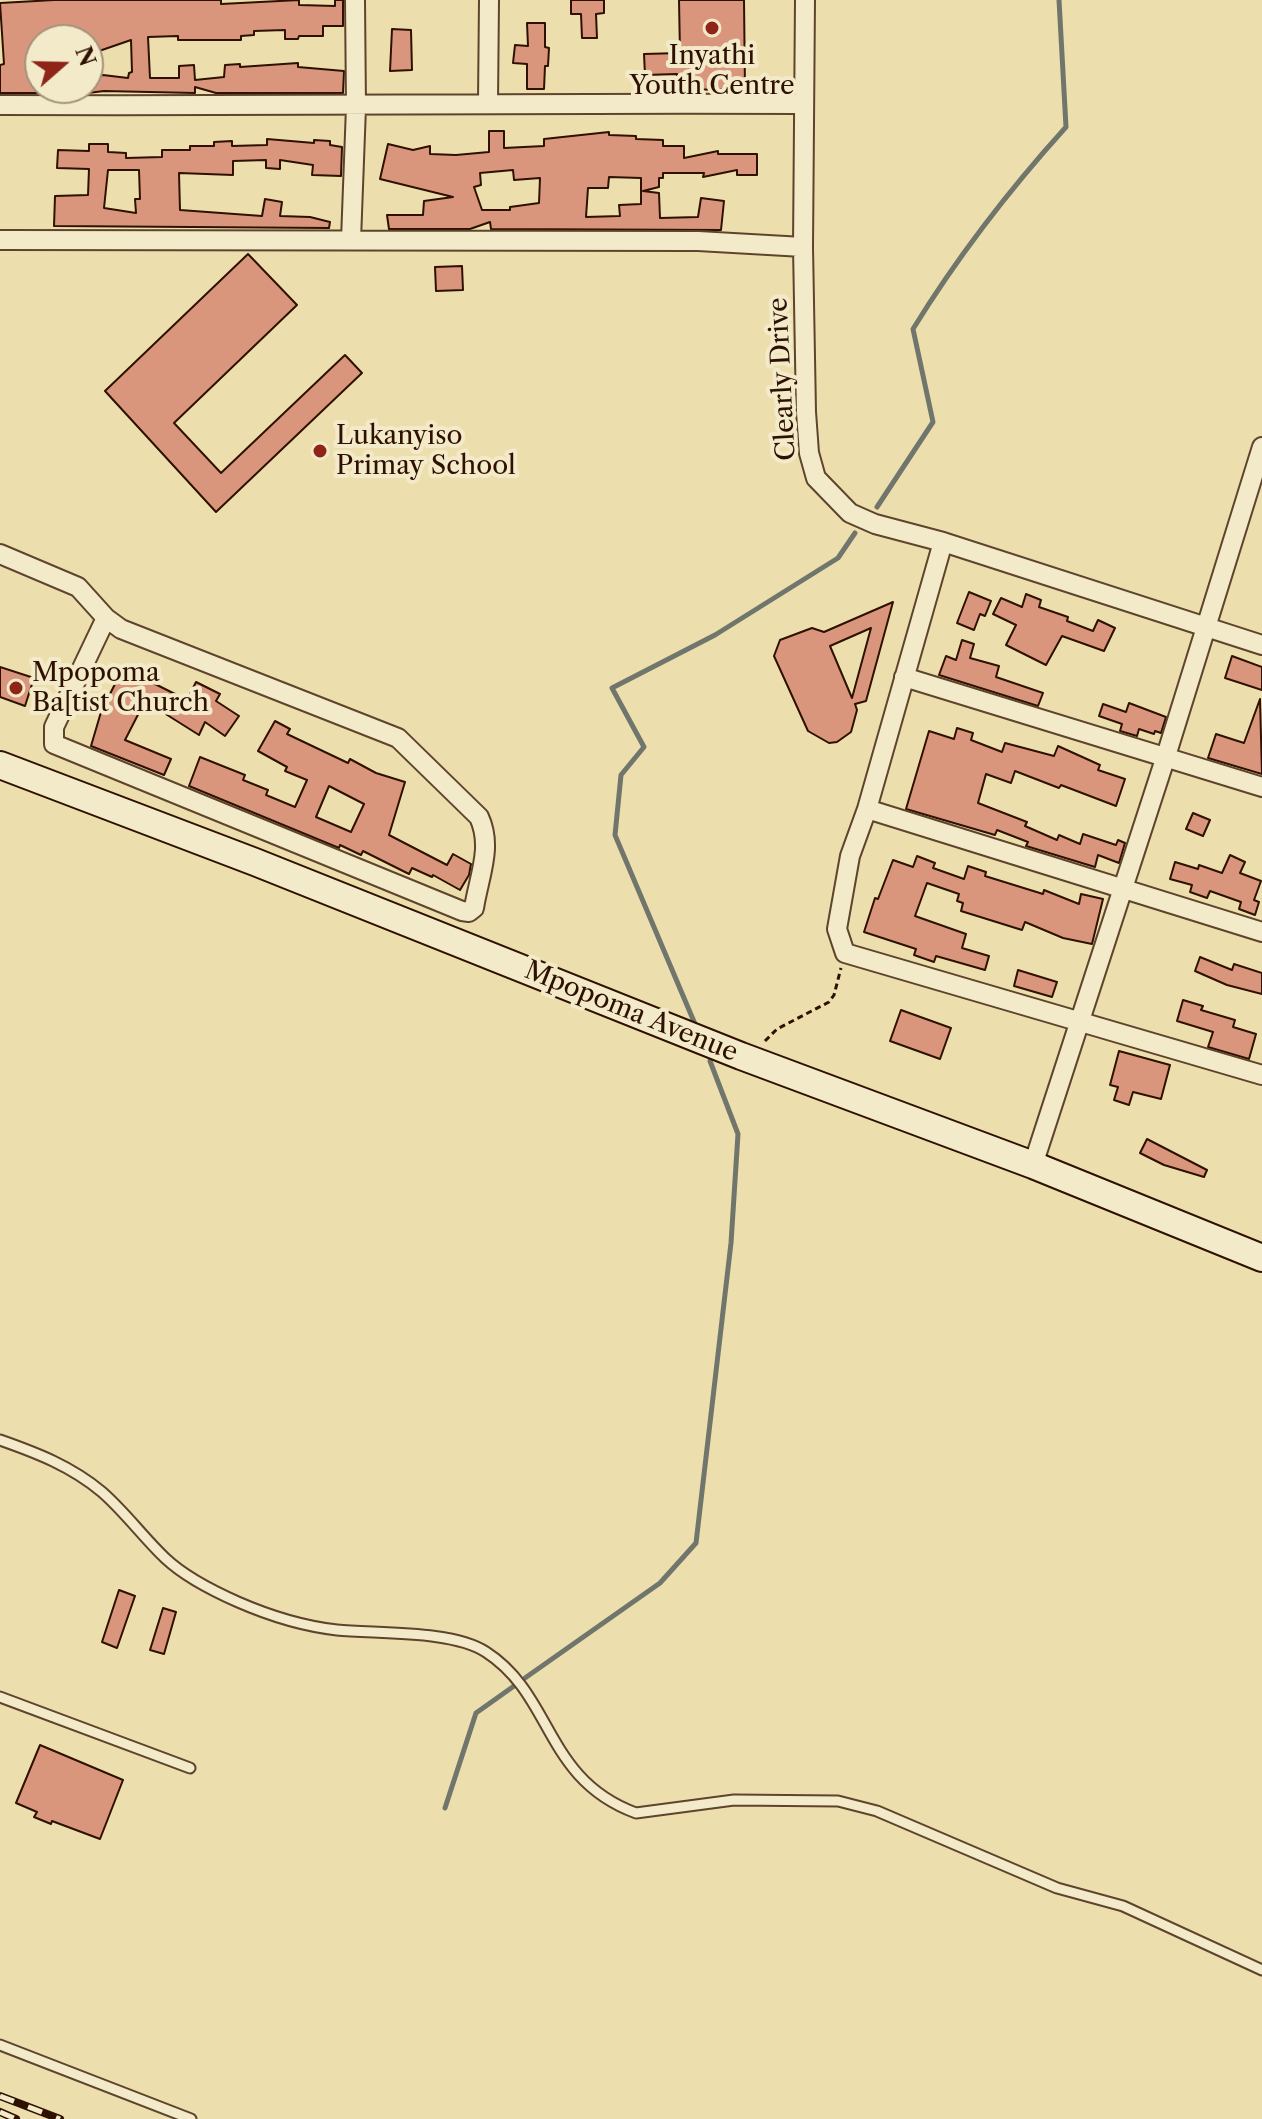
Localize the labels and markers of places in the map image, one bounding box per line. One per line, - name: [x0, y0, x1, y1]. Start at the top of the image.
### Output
- marker: Inyathi Youth Centre: [703, 19, 721, 37]
- place label: Inyathi Youth Centre: [629, 40, 795, 102]
- place label: Lukanyiso Primay School: [336, 420, 516, 482]
- marker: Lukanyiso Primay School: [311, 442, 329, 460]
- place label: Mpopoma Ba[tist Church: [32, 657, 209, 718]
- marker: Mpopoma Ba[tist Church: [7, 679, 25, 697]

